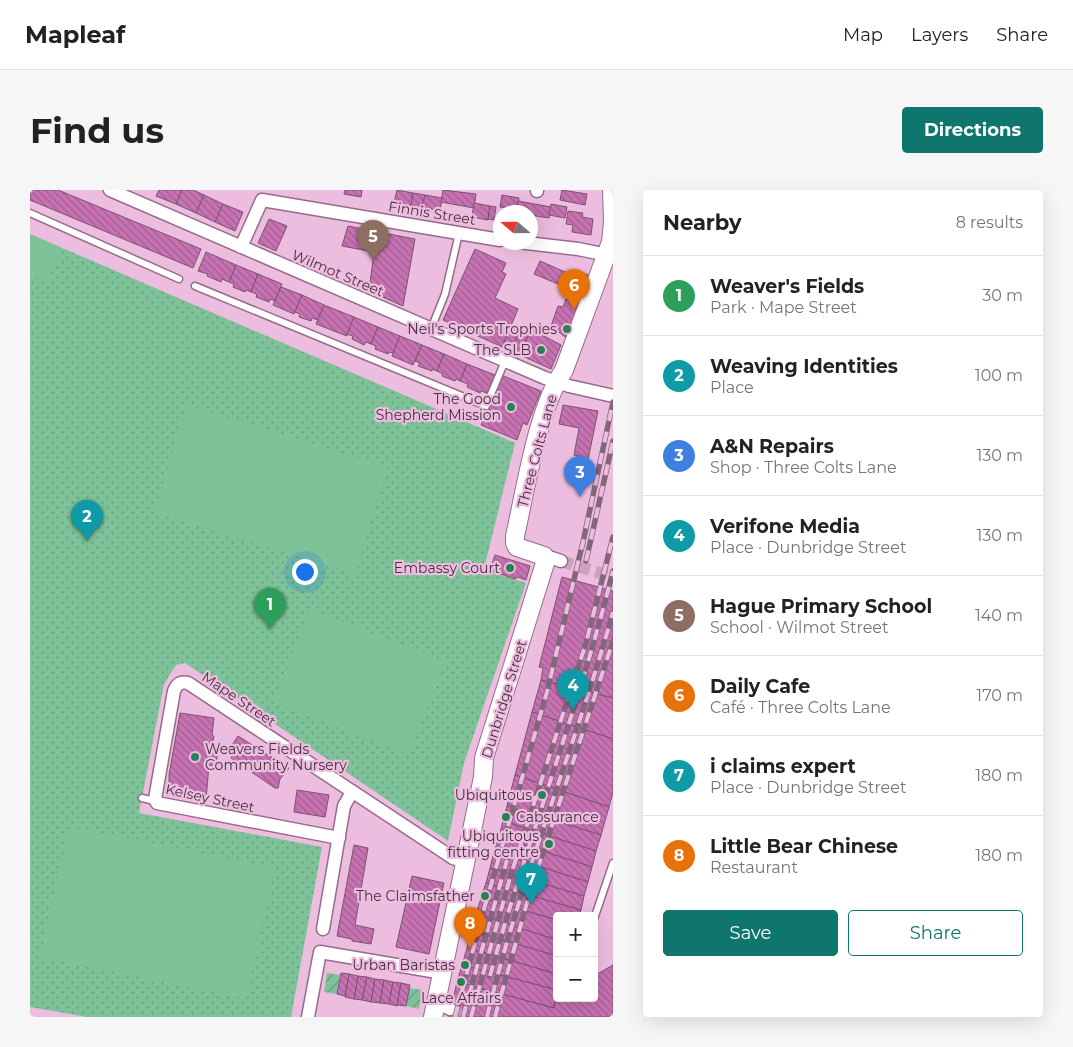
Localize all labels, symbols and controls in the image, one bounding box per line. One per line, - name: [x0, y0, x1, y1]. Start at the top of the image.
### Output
- text: Mapleaf: [25, 20, 125, 49]
- text: Map: [843, 24, 883, 46]
- text: Layers: [911, 24, 968, 46]
- text: Share: [996, 24, 1048, 46]
- button: Directions: [902, 107, 1043, 153]
- text: Find us: [30, 109, 164, 152]
- street label: Finnis Street: [387, 197, 477, 229]
- north arrow: [493, 205, 538, 250]
- text: Nearby: [663, 210, 742, 235]
- text: 8 results: [956, 213, 1023, 232]
- pin: 5: [357, 220, 389, 261]
- street label: Wilmot Street: [289, 246, 387, 301]
- pin: 6: [558, 269, 590, 310]
- text: Weaver's Fields: [710, 275, 864, 298]
- text: 1: [676, 286, 682, 305]
- text: 30 m: [982, 286, 1023, 305]
- text: Park · Mape Street: [710, 298, 857, 317]
- place label: Neil's Sports Trophies: [407, 320, 557, 338]
- marker: Neil's Sports Trophies: [561, 323, 573, 335]
- place label: The SLB: [474, 341, 531, 359]
- marker: The SLB: [535, 344, 547, 356]
- text: Weaving Identities: [710, 355, 898, 378]
- text: 2: [674, 366, 684, 385]
- text: 100 m: [975, 366, 1023, 385]
- text: Place: [710, 378, 754, 397]
- place label: The Good Shepherd Mission: [376, 390, 501, 424]
- street label: Three Colts Lane: [513, 393, 561, 509]
- marker: The Good Shepherd Mission: [505, 401, 517, 413]
- text: A&N Repairs: [710, 435, 834, 458]
- text: 3: [674, 446, 684, 465]
- text: 130 m: [976, 446, 1023, 465]
- pin: 3: [564, 456, 596, 497]
- text: Shop · Three Colts Lane: [710, 458, 897, 477]
- pin: 2: [71, 500, 103, 541]
- text: Verifone Media: [710, 515, 860, 538]
- text: 4: [673, 526, 685, 545]
- text: 130 m: [976, 526, 1023, 545]
- text: Place · Dunbridge Street: [710, 538, 906, 557]
- your location: [292, 559, 318, 585]
- place label: Embassy Court: [394, 559, 500, 577]
- marker: Embassy Court: [504, 562, 516, 574]
- pin: 1: [254, 588, 286, 629]
- text: Hague Primary School: [710, 595, 932, 618]
- text: 5: [674, 606, 684, 625]
- text: 140 m: [975, 606, 1023, 625]
- text: School · Wilmot Street: [710, 618, 889, 637]
- street label: Dunbridge Street: [477, 637, 531, 760]
- street label: Mape Street: [198, 668, 280, 731]
- pin: 4: [557, 669, 589, 710]
- text: Daily Cafe: [710, 675, 810, 698]
- text: 6: [674, 686, 684, 705]
- text: 170 m: [976, 686, 1023, 705]
- text: Café · Three Colts Lane: [710, 698, 891, 717]
- place label: Weavers Fields Community Nursery: [205, 740, 347, 774]
- marker: Weavers Fields Community Nursery: [189, 751, 201, 763]
- text: i claims expert: [710, 755, 856, 778]
- text: 7: [674, 766, 684, 785]
- text: 180 m: [975, 766, 1023, 785]
- text: Place · Dunbridge Street: [710, 778, 906, 797]
- street label: Kelsey Street: [164, 780, 256, 816]
- place label: Ubiquitous: [455, 786, 532, 804]
- marker: Ubiquitous: [536, 789, 548, 801]
- place label: Cabsurance: [516, 808, 599, 826]
- marker: Cabsurance: [500, 811, 512, 823]
- place label: Ubiquitous fitting centre: [448, 827, 539, 861]
- text: Little Bear Chinese: [710, 835, 898, 858]
- marker: Ubiquitous fitting centre: [543, 838, 555, 850]
- text: 8: [674, 846, 684, 865]
- text: 180 m: [975, 846, 1023, 865]
- text: Restaurant: [710, 858, 798, 877]
- pin: 7: [515, 863, 547, 904]
- place label: The Claimsfather: [356, 887, 475, 905]
- marker: The Claimsfather: [479, 890, 491, 902]
- pin: 8: [454, 907, 486, 948]
- button: Save: [663, 910, 838, 956]
- button: Share: [848, 910, 1023, 956]
- map controls: [553, 912, 598, 1002]
- button: +: [553, 912, 598, 957]
- place label: Urban Baristas: [352, 956, 455, 974]
- button: −: [553, 957, 598, 1002]
- marker: Urban Baristas: [459, 959, 471, 971]
- marker: Lace Affairs: [455, 976, 467, 988]
- place label: Lace Affairs: [421, 989, 501, 1007]

